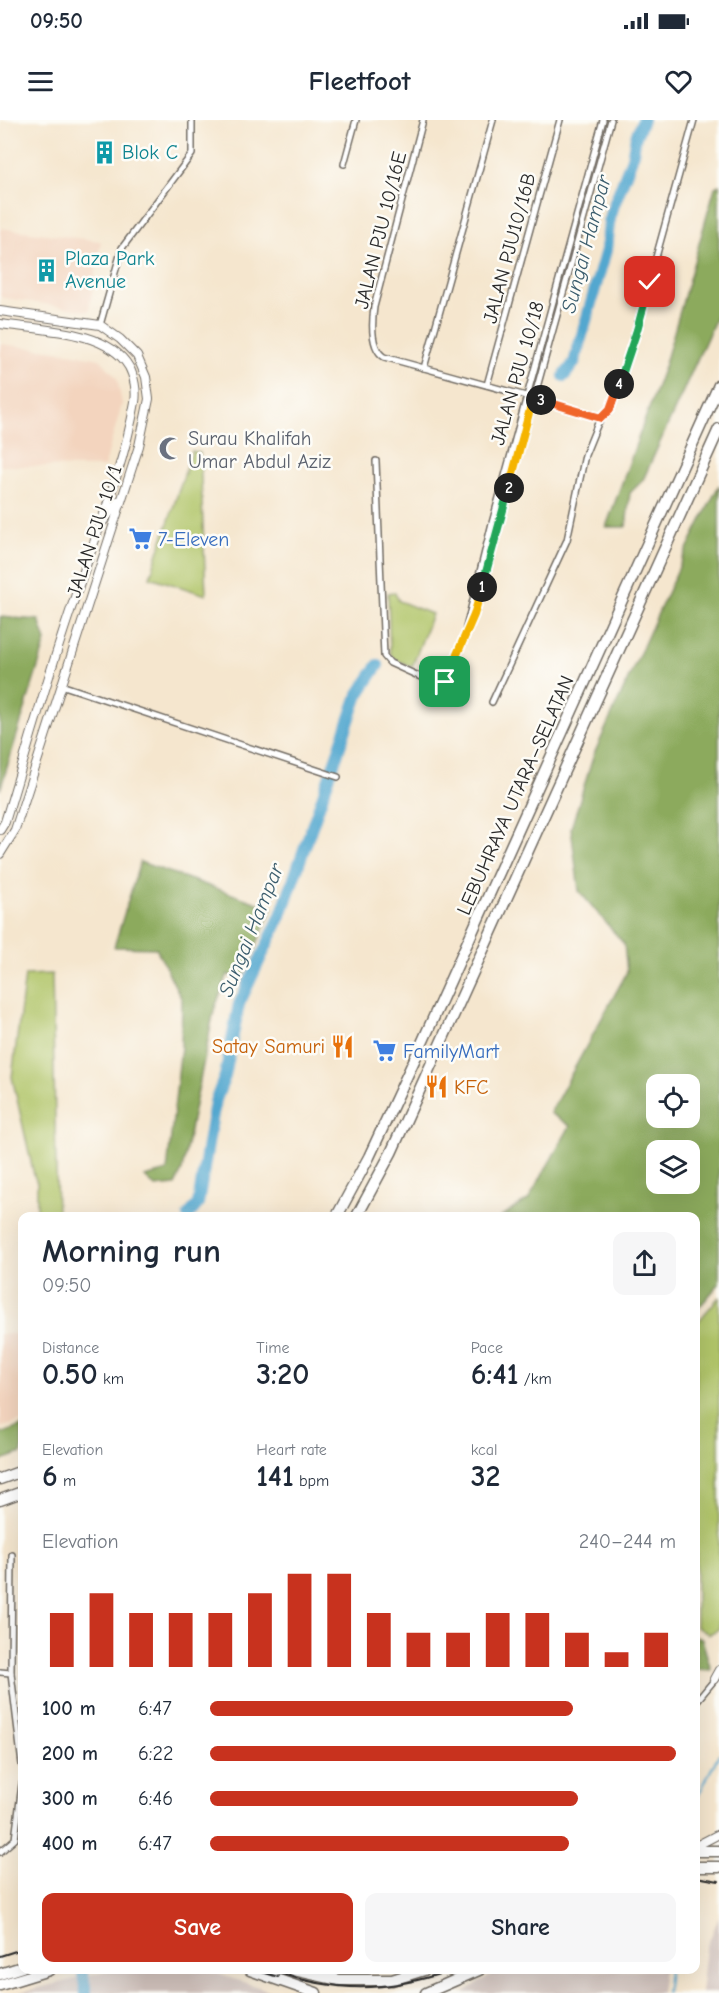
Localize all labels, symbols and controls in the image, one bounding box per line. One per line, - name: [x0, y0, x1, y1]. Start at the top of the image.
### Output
- text: 09:50: [30, 8, 83, 34]
- icon: menu: [24, 65, 57, 98]
- icon: heart: [662, 65, 695, 98]
- text: Fleetfoot: [308, 66, 411, 97]
- building icon: Blok C: [91, 139, 117, 165]
- place label: Blok C: [122, 141, 178, 164]
- street label: JALAN PJU 10/16E: [350, 149, 411, 311]
- street label: JALAN PJU10/16B: [478, 170, 541, 326]
- water label: Sungai Hampar: [556, 171, 616, 315]
- place label: Plaza Park Avenue: [65, 247, 155, 293]
- pin: [624, 256, 675, 307]
- building icon: Plaza Park Avenue: [34, 257, 60, 283]
- icon: check: [633, 265, 666, 298]
- street label: JALAN PJU 10/18: [486, 299, 549, 448]
- pin: 4: [604, 369, 634, 399]
- text: 4: [615, 375, 623, 393]
- pin: 3: [526, 385, 556, 415]
- text: 3: [537, 391, 545, 409]
- place label: Surau Khalifah Umar Abdul Aziz: [188, 427, 331, 473]
- mosque icon: Surau Khalifah Umar Abdul Aziz: [157, 436, 183, 462]
- street label: JALAN PJU 10/1: [62, 462, 127, 600]
- pin: 2: [494, 473, 524, 503]
- text: 2: [505, 479, 513, 497]
- supermarket icon: 7-Eleven: [127, 526, 153, 552]
- place label: 7-Eleven: [158, 528, 229, 551]
- pin: 1: [467, 572, 497, 602]
- text: 1: [479, 578, 485, 596]
- pin: [419, 656, 470, 707]
- icon: arrive: [428, 665, 461, 698]
- street label: LEBUHRAYA UTARA–SELATAN: [452, 672, 579, 919]
- water label: Sungai Hampar: [213, 858, 289, 1000]
- restaurant icon: Satay Samuri: [330, 1033, 356, 1059]
- place label: Satay Samuri: [212, 1035, 325, 1058]
- supermarket icon: FamilyMart: [372, 1038, 398, 1064]
- place label: FamilyMart: [403, 1040, 500, 1063]
- restaurant icon: KFC: [423, 1074, 449, 1100]
- map controls: [646, 1074, 700, 1194]
- button: locate: [646, 1074, 700, 1128]
- place label: KFC: [454, 1076, 489, 1099]
- button: layers: [646, 1140, 700, 1194]
- text: Morning run: [42, 1232, 221, 1270]
- button: share: [613, 1232, 676, 1295]
- text: 09:50: [42, 1274, 91, 1297]
- text: Distance: [42, 1339, 99, 1357]
- text: Time: [256, 1339, 290, 1357]
- text: Pace: [471, 1339, 503, 1357]
- text: 0.50: [42, 1357, 98, 1392]
- text: 3:20: [256, 1357, 309, 1392]
- text: 6:41: [471, 1357, 518, 1392]
- text: km: [98, 1370, 124, 1388]
- text: /km: [518, 1370, 552, 1388]
- text: Elevation: [42, 1441, 103, 1459]
- text: Heart rate: [256, 1441, 327, 1459]
- text: kcal: [471, 1441, 498, 1459]
- text: 6: [42, 1459, 58, 1494]
- text: 141: [256, 1459, 294, 1494]
- text: 32: [471, 1459, 500, 1494]
- text: m: [58, 1472, 76, 1490]
- text: bpm: [294, 1472, 329, 1490]
- text: Elevation: [42, 1530, 119, 1553]
- text: 240–244 m: [579, 1530, 676, 1553]
- text: 100 m: [42, 1697, 96, 1720]
- text: 6:47: [138, 1697, 172, 1720]
- text: 200 m: [42, 1742, 98, 1765]
- text: 6:22: [138, 1742, 173, 1765]
- text: 300 m: [42, 1787, 98, 1810]
- text: 6:46: [138, 1787, 173, 1810]
- text: 400 m: [42, 1832, 97, 1855]
- text: 6:47: [138, 1832, 172, 1855]
- button: Save: [42, 1893, 353, 1962]
- button: Share: [365, 1893, 676, 1962]

